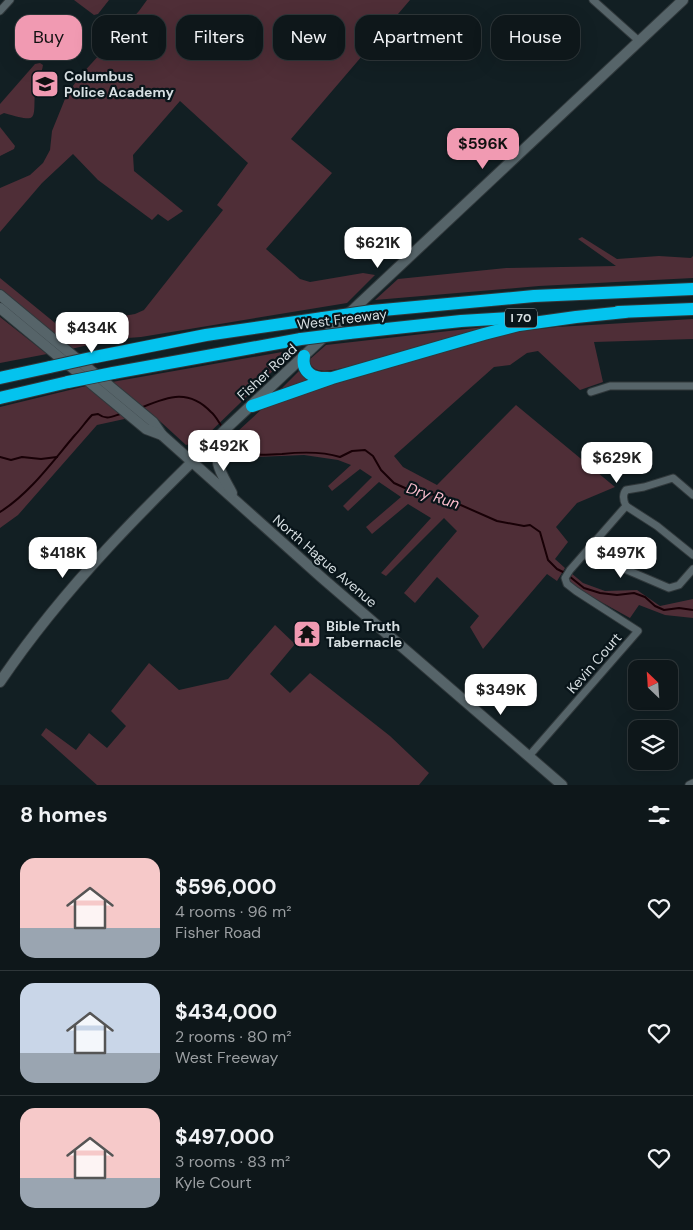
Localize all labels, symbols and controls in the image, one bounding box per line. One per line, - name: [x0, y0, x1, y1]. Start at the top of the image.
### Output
- chip: Buy: [15, 15, 82, 60]
- chip: Rent: [92, 15, 166, 60]
- chip: Filters: [176, 15, 263, 60]
- chip: New: [273, 15, 345, 60]
- chip: Apartment: [355, 15, 481, 60]
- chip: House: [491, 15, 580, 60]
- place label: Columbus Police Academy: [64, 67, 174, 101]
- school or university icon: Columbus Police Academy: [30, 69, 60, 99]
- pin: $596K: [448, 128, 518, 170]
- text: $596K: [458, 133, 508, 154]
- pin: $621K: [343, 226, 413, 269]
- text: $621K: [355, 232, 401, 253]
- street label: West Freeway: [296, 305, 388, 333]
- road number: I 70: [505, 308, 537, 328]
- pin: $434K: [57, 312, 127, 354]
- text: $434K: [67, 317, 117, 338]
- street label: Fisher Road: [233, 340, 301, 404]
- pin: $492K: [189, 430, 259, 472]
- text: $492K: [199, 435, 249, 456]
- pin: $629K: [582, 442, 652, 484]
- text: $629K: [592, 447, 642, 468]
- water label: Dry Run: [404, 478, 462, 514]
- street label: North Hague Avenue: [269, 511, 381, 611]
- pin: $418K: [28, 536, 98, 579]
- pin: $497K: [586, 536, 656, 579]
- text: $418K: [40, 542, 86, 563]
- text: $497K: [596, 542, 646, 563]
- place label: Bible Truth Tabernacle: [326, 617, 402, 651]
- temple icon: Bible Truth Tabernacle: [292, 619, 322, 649]
- street label: Kevin Court: [563, 629, 625, 697]
- north arrow: [628, 660, 678, 710]
- map controls: [628, 660, 678, 770]
- pin: $349K: [466, 674, 536, 716]
- text: $349K: [476, 679, 526, 700]
- button: layers: [628, 720, 678, 770]
- text: 8 homes: [20, 801, 108, 829]
- icon: filters: [645, 801, 673, 829]
- text: $596,000: [175, 873, 276, 901]
- icon: home: [60, 878, 120, 938]
- icon: heart: [645, 894, 673, 922]
- text: 4 rooms · 96 m²: [175, 901, 291, 922]
- text: Fisher Road: [175, 922, 261, 943]
- text: $434,000: [175, 998, 277, 1026]
- icon: home: [60, 1003, 120, 1063]
- icon: heart: [645, 1019, 673, 1047]
- text: 2 rooms · 80 m²: [175, 1026, 292, 1047]
- text: West Freeway: [175, 1047, 278, 1068]
- text: $497,000: [175, 1123, 274, 1151]
- icon: home: [60, 1128, 120, 1188]
- icon: heart: [645, 1144, 673, 1172]
- text: 3 rooms · 83 m²: [175, 1151, 290, 1172]
- text: Kyle Court: [175, 1172, 252, 1193]

